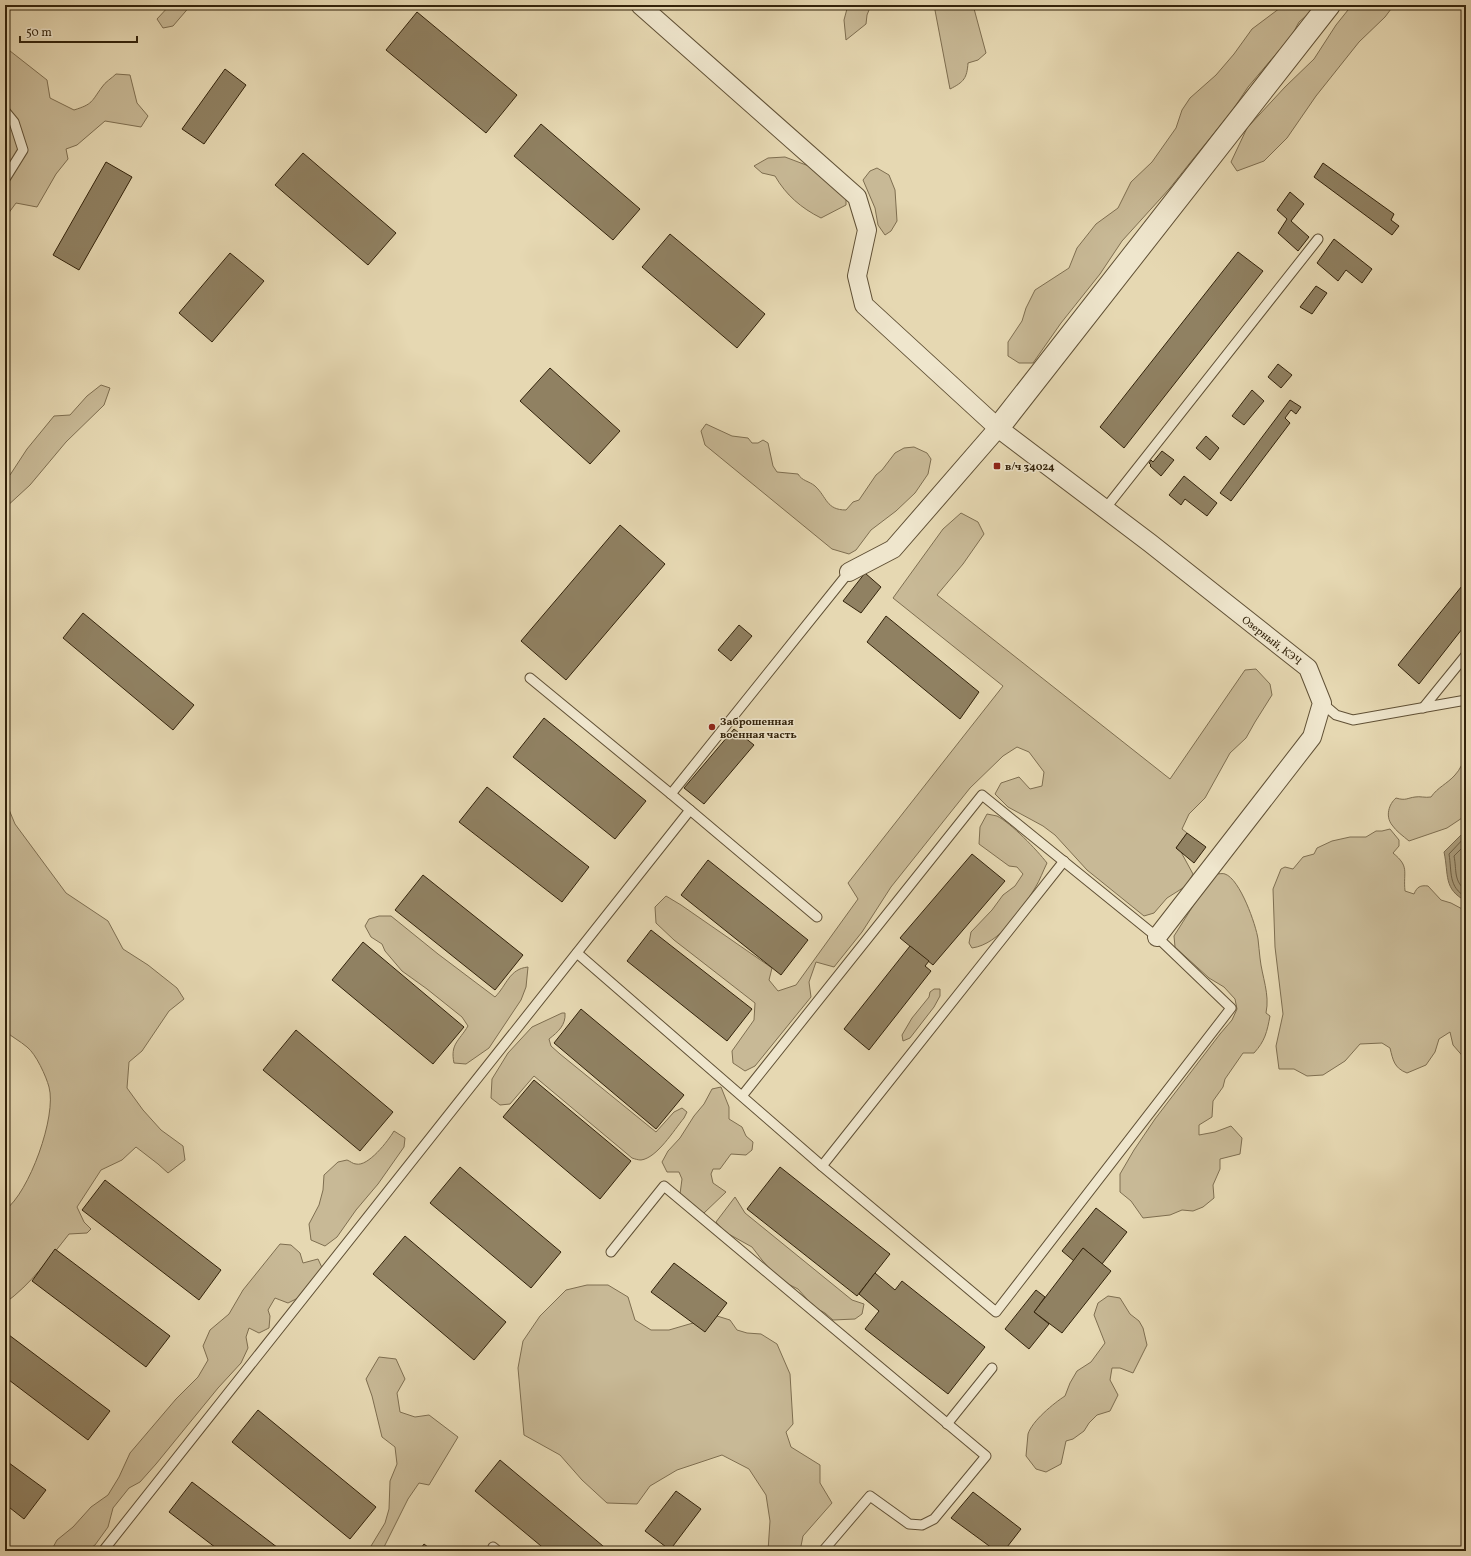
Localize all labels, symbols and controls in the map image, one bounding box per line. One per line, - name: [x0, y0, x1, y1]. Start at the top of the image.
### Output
- scale bar: [20, 18, 137, 44]
- text: 50 m: [26, 25, 52, 41]
- place label: в/ч 34024: [1005, 460, 1055, 475]
- marker: в/ч 34024: [992, 461, 1002, 471]
- street label: Озерный, КЭЧ: [1238, 613, 1304, 670]
- place label: Заброшенная военная часть: [720, 715, 797, 743]
- marker: Заброшенная военная часть: [707, 722, 717, 732]

